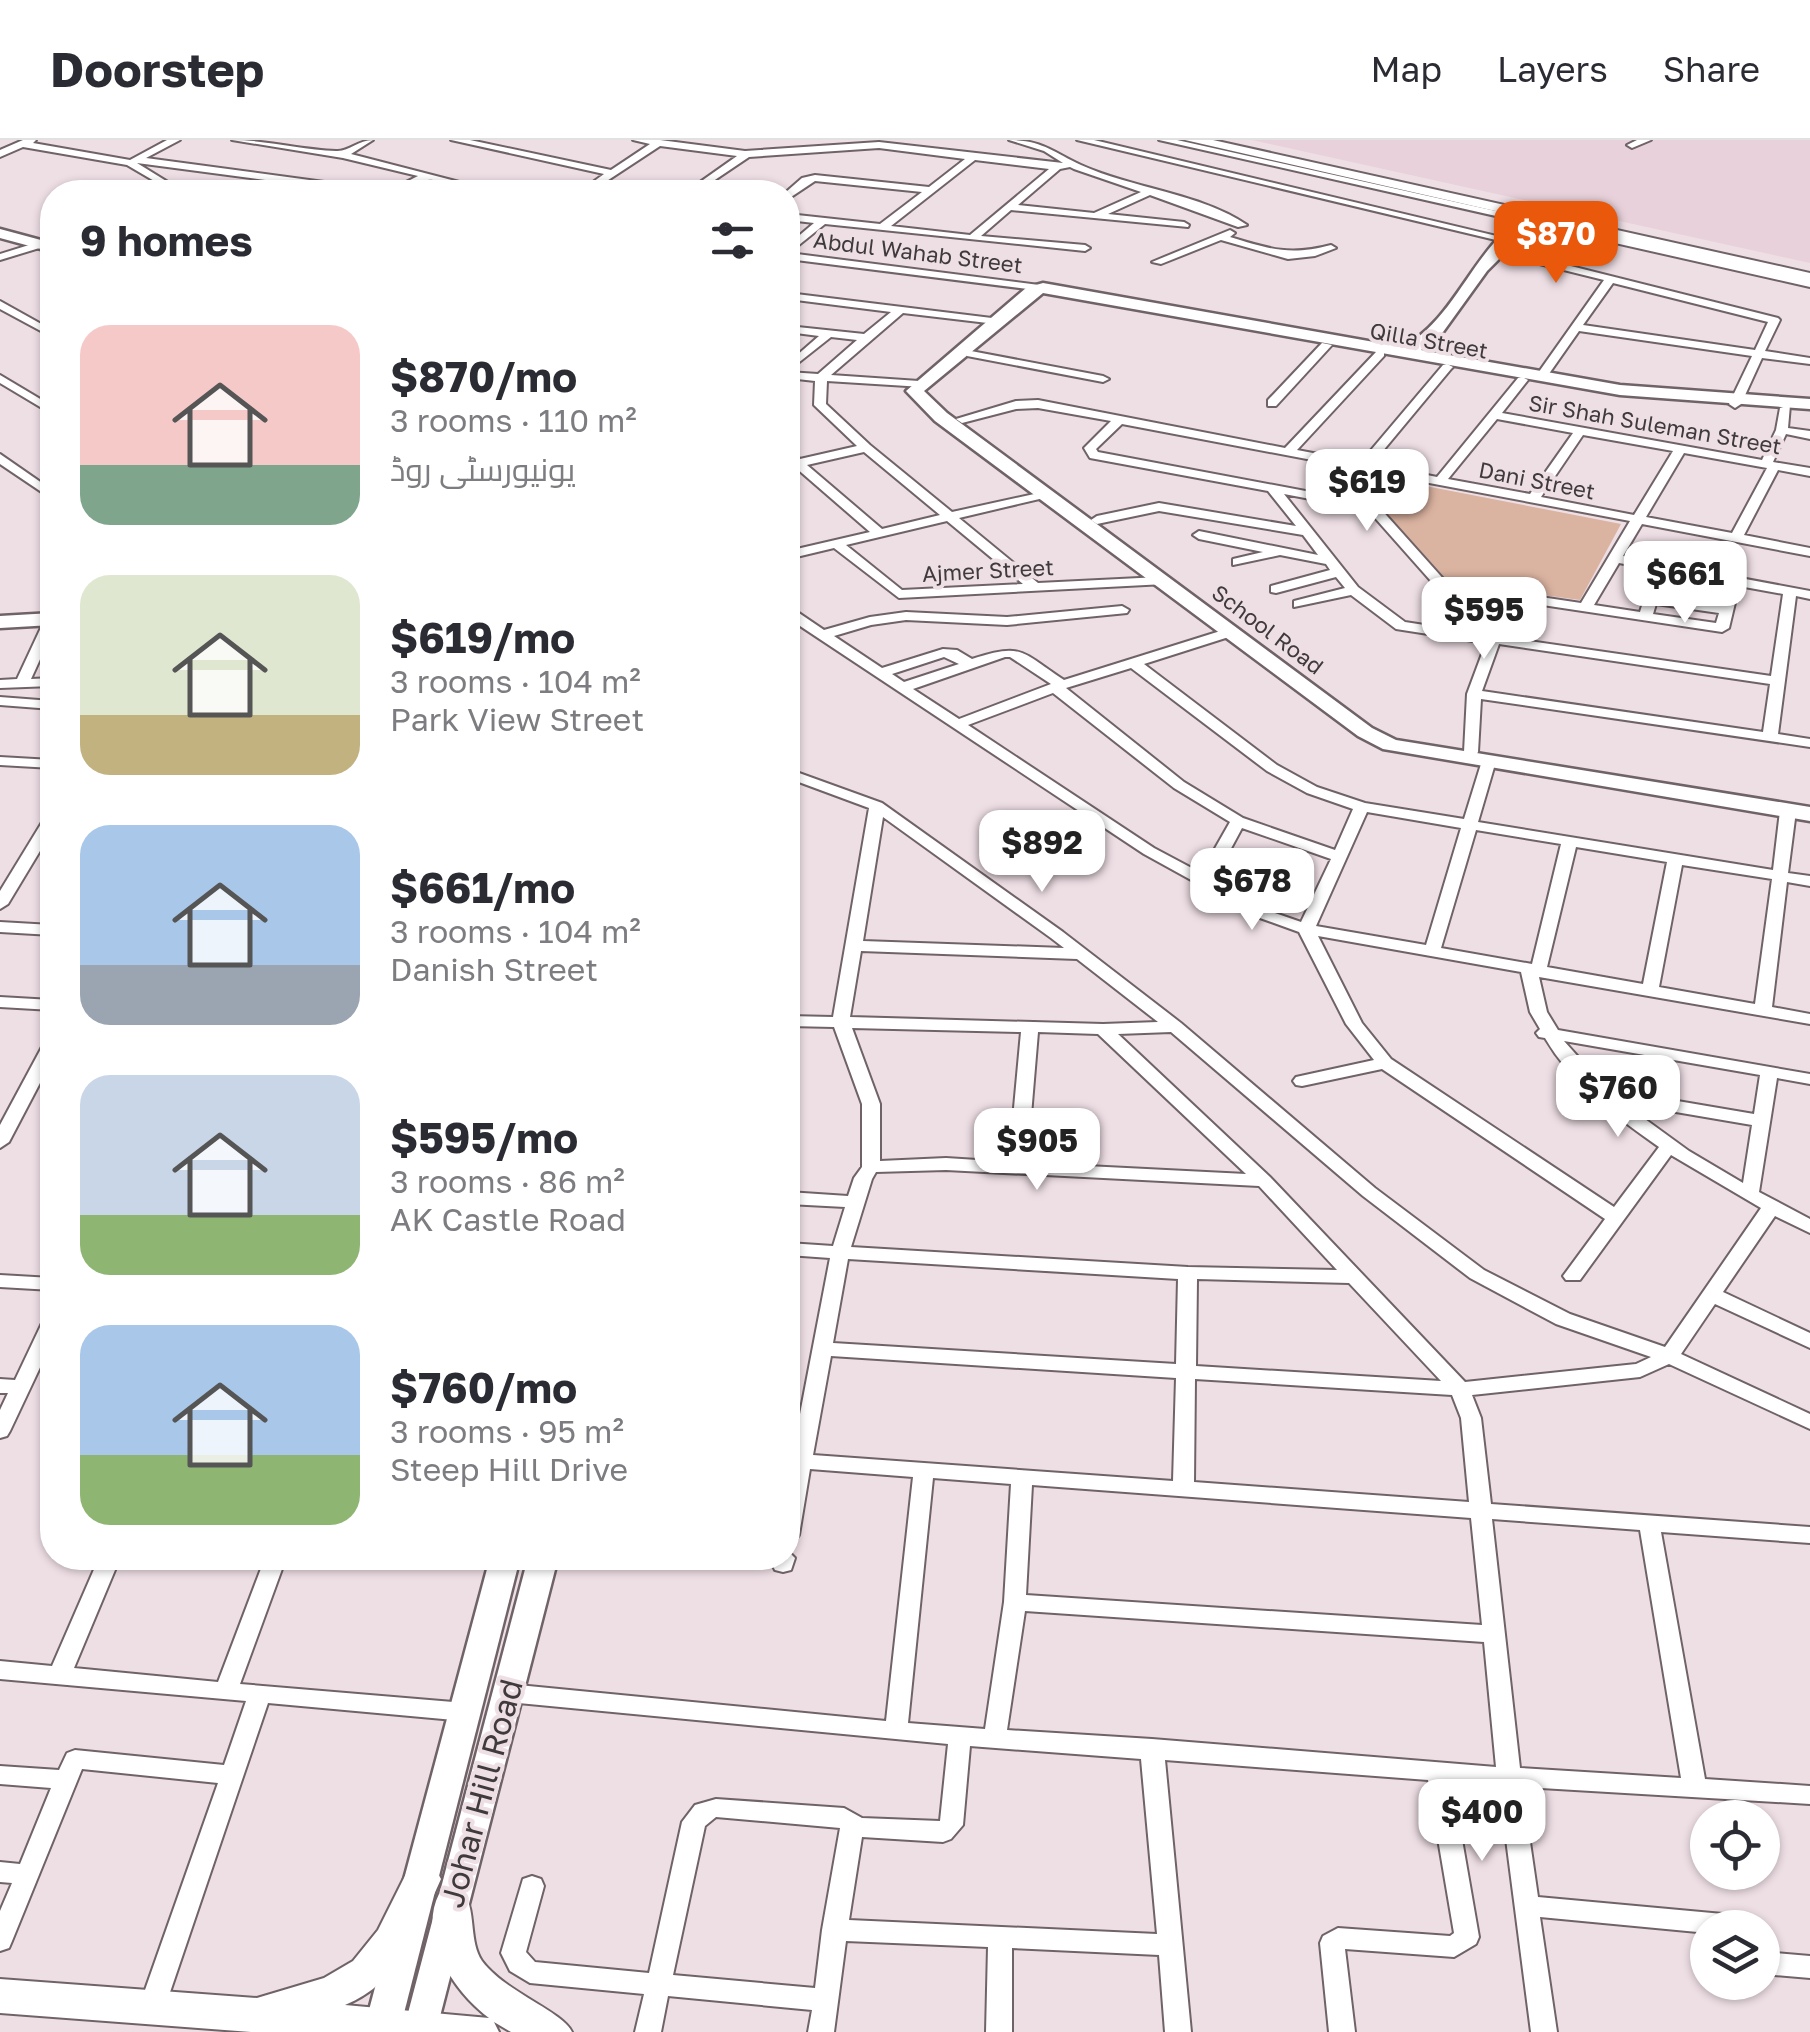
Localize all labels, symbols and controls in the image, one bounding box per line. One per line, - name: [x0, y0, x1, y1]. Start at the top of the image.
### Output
- text: Doorstep: [50, 40, 264, 98]
- text: Map: [1371, 48, 1442, 90]
- text: Layers: [1497, 48, 1608, 90]
- text: Share: [1663, 48, 1760, 90]
- pin: $870: [1497, 201, 1615, 286]
- icon: filters: [705, 213, 760, 268]
- text: $870: [1516, 214, 1596, 252]
- text: 9 homes: [80, 215, 253, 265]
- street label: Abdul Wahab Street: [812, 226, 1024, 278]
- street label: Qilla Street: [1368, 316, 1490, 364]
- text: $870/mo: [390, 351, 577, 401]
- icon: home: [160, 365, 280, 485]
- street label: Sir Shah Suleman Street: [1527, 388, 1783, 460]
- text: 3 rooms · 110 m²: [390, 401, 637, 439]
- pin: $619: [1308, 449, 1426, 534]
- text: یونیورسٹی روڈ: [390, 450, 575, 488]
- street label: Dani Street: [1477, 456, 1597, 504]
- text: $619: [1328, 462, 1406, 500]
- pin: $661: [1626, 541, 1744, 626]
- street label: Ajmer Street: [921, 553, 1055, 587]
- text: $661: [1646, 554, 1724, 592]
- pin: $595: [1425, 577, 1543, 662]
- street label: School Road: [1207, 578, 1329, 680]
- text: $595: [1444, 590, 1524, 628]
- text: $619/mo: [390, 612, 575, 662]
- icon: home: [160, 615, 280, 735]
- text: 3 rooms · 104 m²: [390, 662, 641, 700]
- text: Park View Street: [390, 700, 644, 738]
- pin: $892: [983, 810, 1101, 895]
- text: $892: [1001, 823, 1083, 861]
- pin: $678: [1193, 848, 1311, 933]
- text: $678: [1212, 861, 1292, 899]
- text: $661/mo: [390, 862, 575, 912]
- icon: home: [160, 865, 280, 985]
- text: 3 rooms · 104 m²: [390, 912, 641, 950]
- text: Danish Street: [390, 950, 598, 988]
- pin: $760: [1559, 1055, 1677, 1140]
- text: $760: [1578, 1068, 1658, 1106]
- pin: $905: [978, 1108, 1096, 1193]
- text: $595/mo: [390, 1112, 578, 1162]
- icon: home: [160, 1115, 280, 1235]
- text: $905: [996, 1121, 1078, 1159]
- text: 3 rooms · 86 m²: [390, 1162, 625, 1200]
- text: AK Castle Road: [390, 1200, 626, 1238]
- text: $760/mo: [390, 1362, 577, 1412]
- icon: home: [160, 1365, 280, 1485]
- text: 3 rooms · 95 m²: [390, 1412, 624, 1450]
- text: Steep Hill Drive: [390, 1450, 628, 1488]
- street label: Johar Hill Road: [432, 1675, 530, 1911]
- pin: $400: [1423, 1779, 1541, 1864]
- text: $400: [1440, 1792, 1524, 1830]
- map controls: [1690, 1800, 1780, 2000]
- button: locate: [1690, 1800, 1780, 1890]
- button: layers: [1690, 1910, 1780, 2000]

